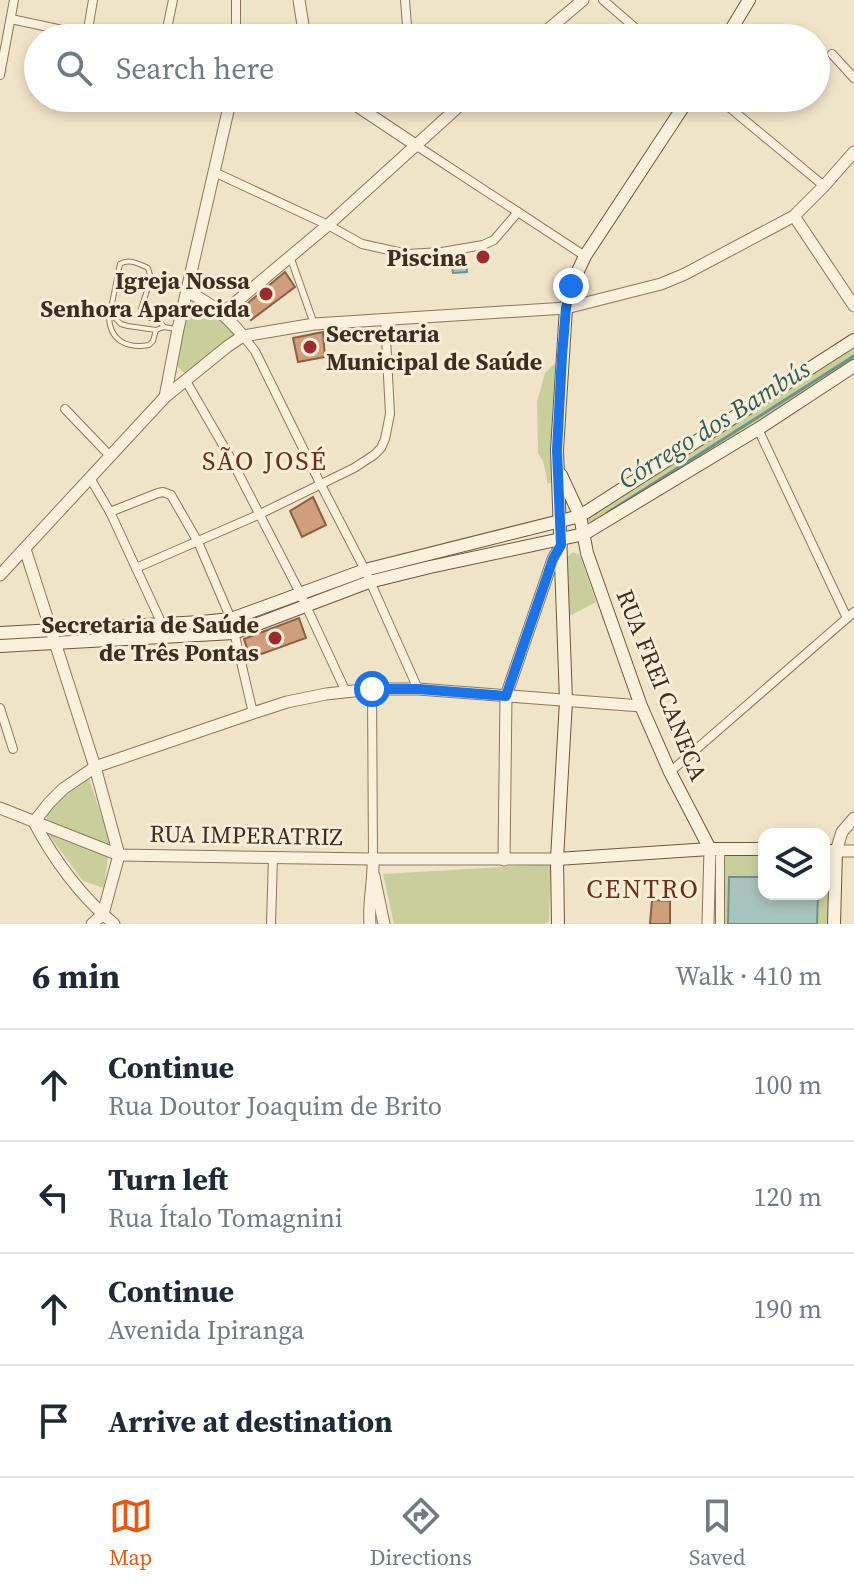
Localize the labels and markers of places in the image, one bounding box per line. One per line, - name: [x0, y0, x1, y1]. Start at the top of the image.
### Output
- place label: Piscina: [386, 241, 467, 274]
- marker: Piscina: [474, 248, 492, 266]
- place label: Igreja Nossa Senhora Aparecida: [40, 264, 250, 325]
- marker: Igreja Nossa Senhora Aparecida: [257, 285, 275, 303]
- place label: Secretaria Municipal de Saúde: [326, 317, 542, 378]
- marker: Secretaria Municipal de Saúde: [301, 338, 319, 356]
- place label: Secretaria de Saúde de Três Pontas: [41, 608, 259, 669]
- marker: Secretaria de Saúde de Três Pontas: [266, 629, 284, 647]

